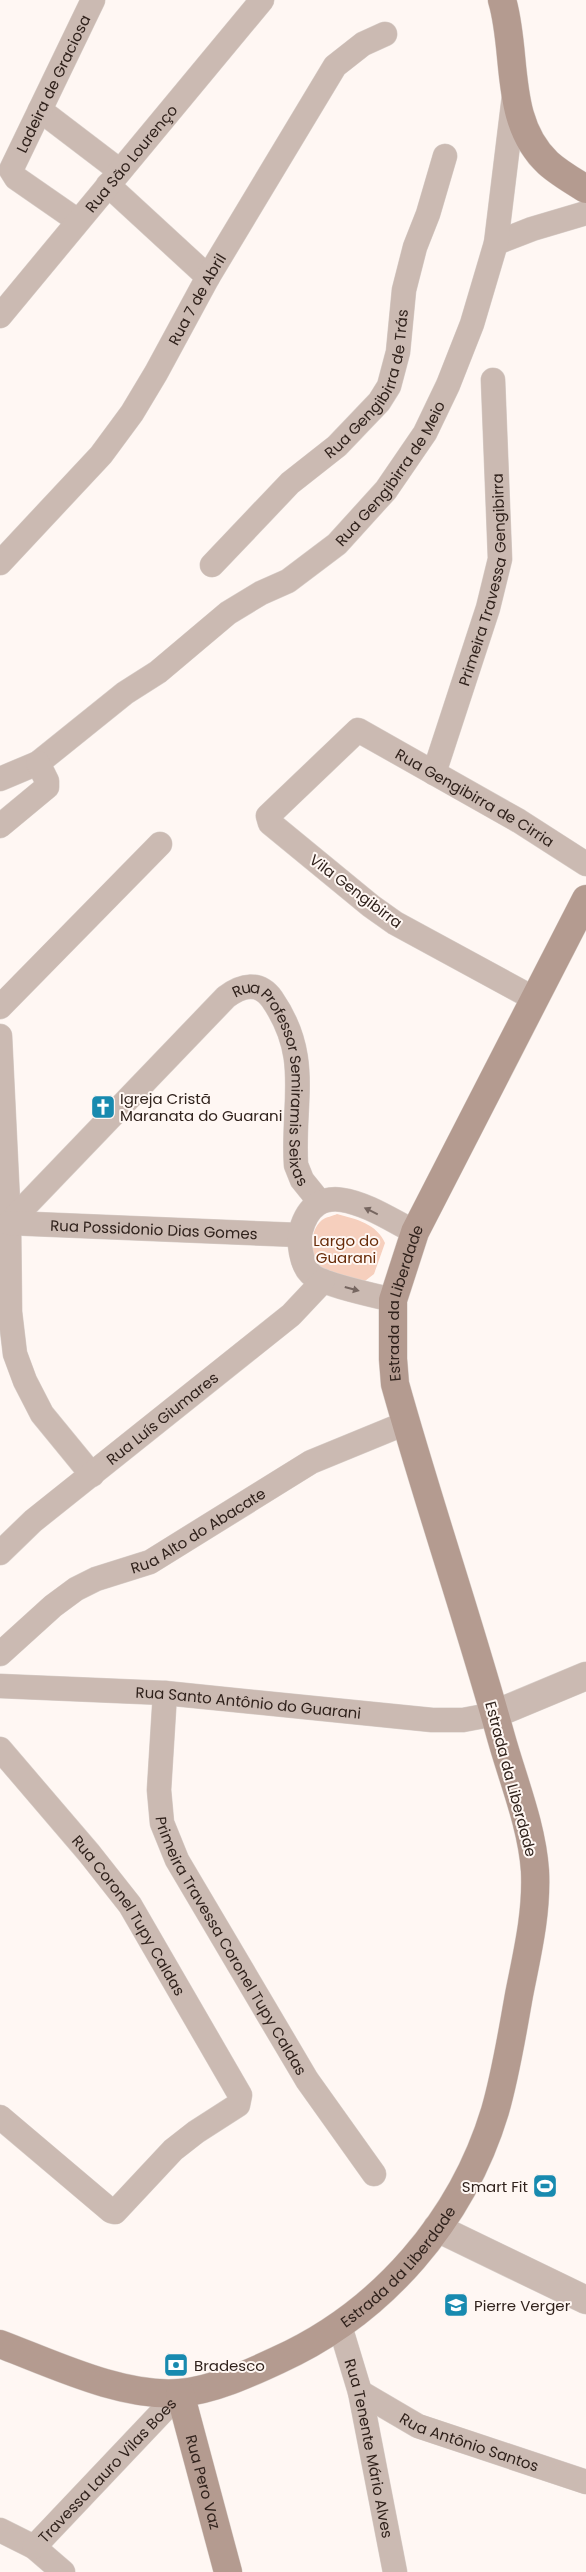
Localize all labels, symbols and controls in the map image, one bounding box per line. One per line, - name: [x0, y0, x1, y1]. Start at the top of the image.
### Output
- street label: Ladeira de Graciosa: [11, 11, 95, 156]
- street label: Rua São Lourenço: [80, 100, 182, 217]
- street label: Rua 7 de Abril: [163, 249, 230, 349]
- street label: Rua Gengibirra de Trás: [320, 308, 413, 463]
- street label: Rua Gengibirra de Meio: [330, 397, 449, 550]
- street label: Primeira Travessa Gengibirra: [453, 473, 511, 689]
- street label: Rua Gengibirra de Cirria: [392, 743, 559, 852]
- street label: Vila Gengibirra: [305, 849, 407, 933]
- street label: Rua Professor Semiramis Seixas: [228, 976, 313, 1191]
- place label: Igreja Cristã Maranata do Guarani: [120, 1088, 282, 1126]
- church icon: Igreja Cristã Maranata do Guarani: [90, 1094, 116, 1120]
- one-way arrow: [364, 1207, 378, 1215]
- street label: Rua Possidonio Dias Gomes: [50, 1214, 258, 1244]
- street label: Estrada da Liberdade: [383, 1221, 428, 1382]
- park label: Largo do Guarani: [313, 1230, 379, 1268]
- one-way arrow: [344, 1285, 359, 1293]
- street label: Rua Luís Giumares: [102, 1367, 223, 1469]
- street label: Rua Alto do Abacate: [128, 1482, 269, 1578]
- street label: Rua Santo Antônio do Guarani: [135, 1681, 362, 1723]
- street label: Estrada da Liberdade: [480, 1699, 542, 1859]
- street label: Primeira Travessa Coronel Tupy Caldas: [151, 1815, 312, 2079]
- street label: Rua Coronel Tupy Caldas: [67, 1830, 191, 1999]
- sports icon: Smart Fit: [532, 2173, 558, 2199]
- place label: Smart Fit: [462, 2176, 528, 2197]
- street label: Estrada da Liberdade: [336, 2202, 460, 2332]
- school or university icon: Pierre Verger: [443, 2292, 469, 2318]
- place label: Pierre Verger: [474, 2295, 571, 2316]
- bank icon: Bradesco: [163, 2352, 189, 2378]
- place label: Bradesco: [194, 2355, 265, 2376]
- street label: Rua Tenente Mário Alves: [340, 2356, 399, 2540]
- street label: Travessa Lauro Vilas Boes: [33, 2393, 181, 2547]
- street label: Rua Antônio Santos: [396, 2407, 542, 2476]
- street label: Rua Pero Vaz: [181, 2432, 227, 2532]

